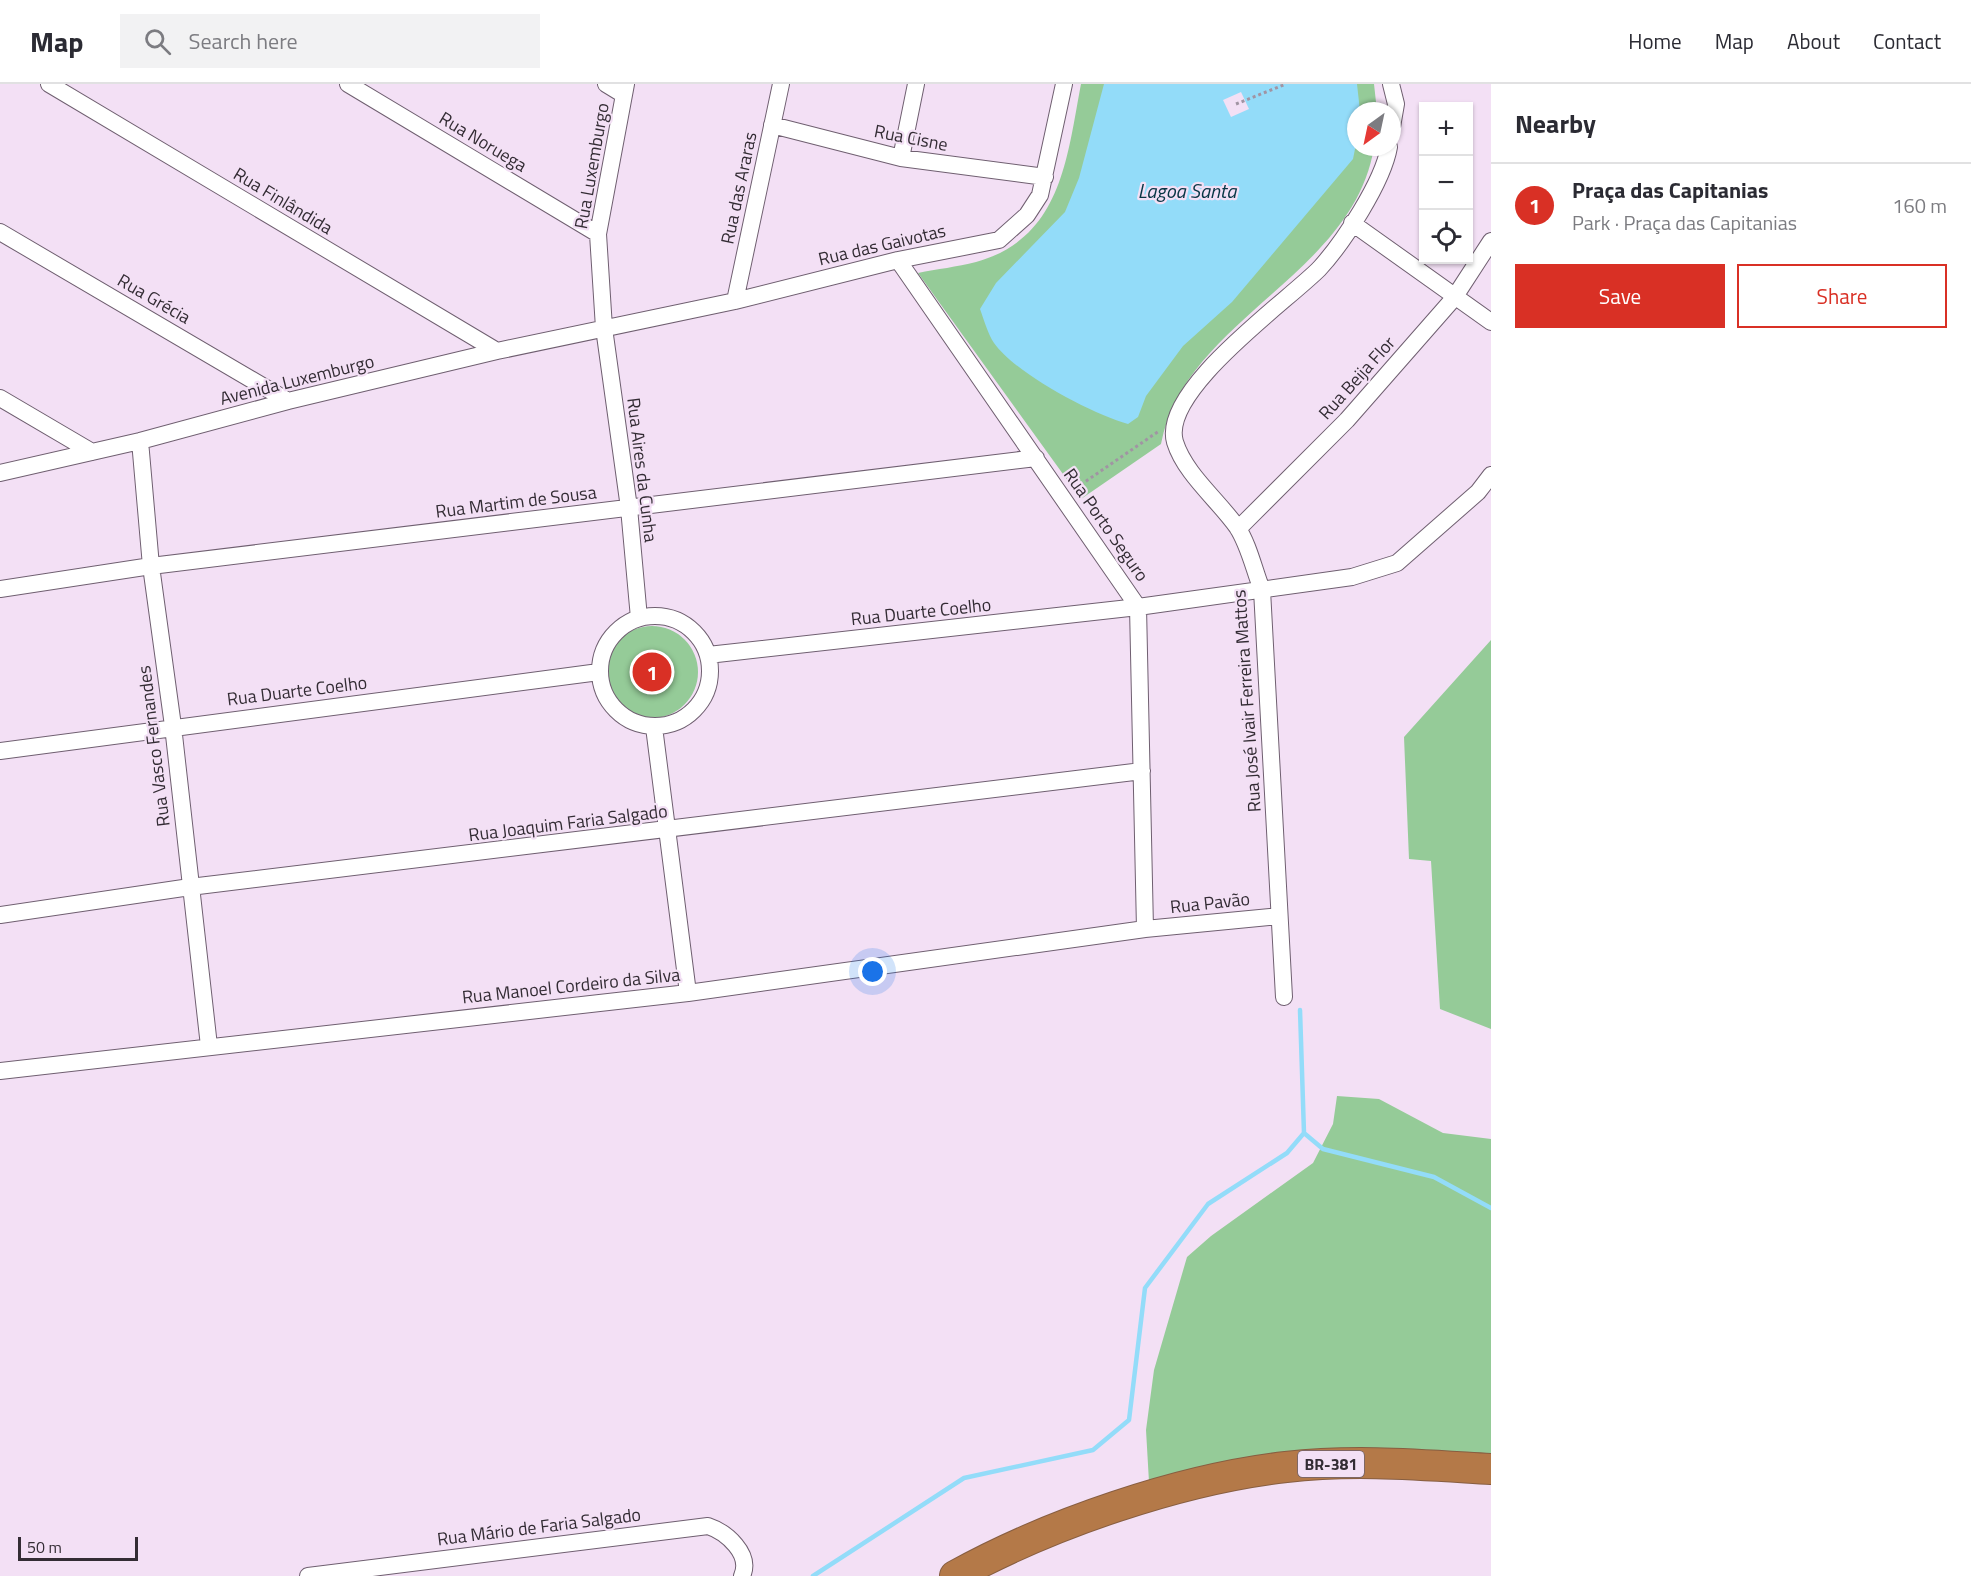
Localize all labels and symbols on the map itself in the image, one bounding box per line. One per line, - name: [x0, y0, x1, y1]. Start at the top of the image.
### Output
- street label: Rua Luxemburgo: [567, 101, 616, 231]
- north arrow: [1347, 102, 1401, 156]
- street label: Rua Noruega: [434, 105, 532, 178]
- street label: Rua Cisne: [872, 117, 950, 158]
- street label: Rua das Araras: [713, 129, 764, 246]
- street label: Rua Finlândida: [229, 160, 338, 241]
- water label: Lagoa Santa: [1138, 175, 1237, 206]
- street label: Rua das Gaivotas: [815, 217, 948, 272]
- street label: Rua Grécia: [113, 267, 196, 330]
- street label: Rua Beija Flor: [1312, 330, 1401, 425]
- street label: Avenida Luxemburgo: [217, 347, 377, 412]
- street label: Rua Aires da Cunha: [620, 396, 665, 544]
- street label: Rua Porto Seguro: [1057, 463, 1156, 587]
- street label: Rua Martim de Sousa: [434, 478, 598, 525]
- street label: Rua José Ivair Ferreira Mattos: [1225, 589, 1268, 813]
- street label: Rua Duarte Coelho: [849, 591, 992, 632]
- pin: 1: [632, 650, 672, 694]
- street label: Rua Vasco Fernandes: [130, 664, 177, 828]
- street label: Rua Duarte Coelho: [225, 669, 369, 712]
- street label: Rua Joaquim Faria Salgado: [467, 797, 669, 848]
- street label: Rua Pavão: [1169, 885, 1251, 920]
- your location: [858, 957, 887, 986]
- street label: Rua Manoel Cordeiro da Silva: [461, 961, 681, 1010]
- road number: BR-381: [1298, 1451, 1364, 1477]
- street label: Rua Mário de Faria Salgado: [435, 1501, 642, 1552]
- scale bar: [18, 1534, 138, 1562]

